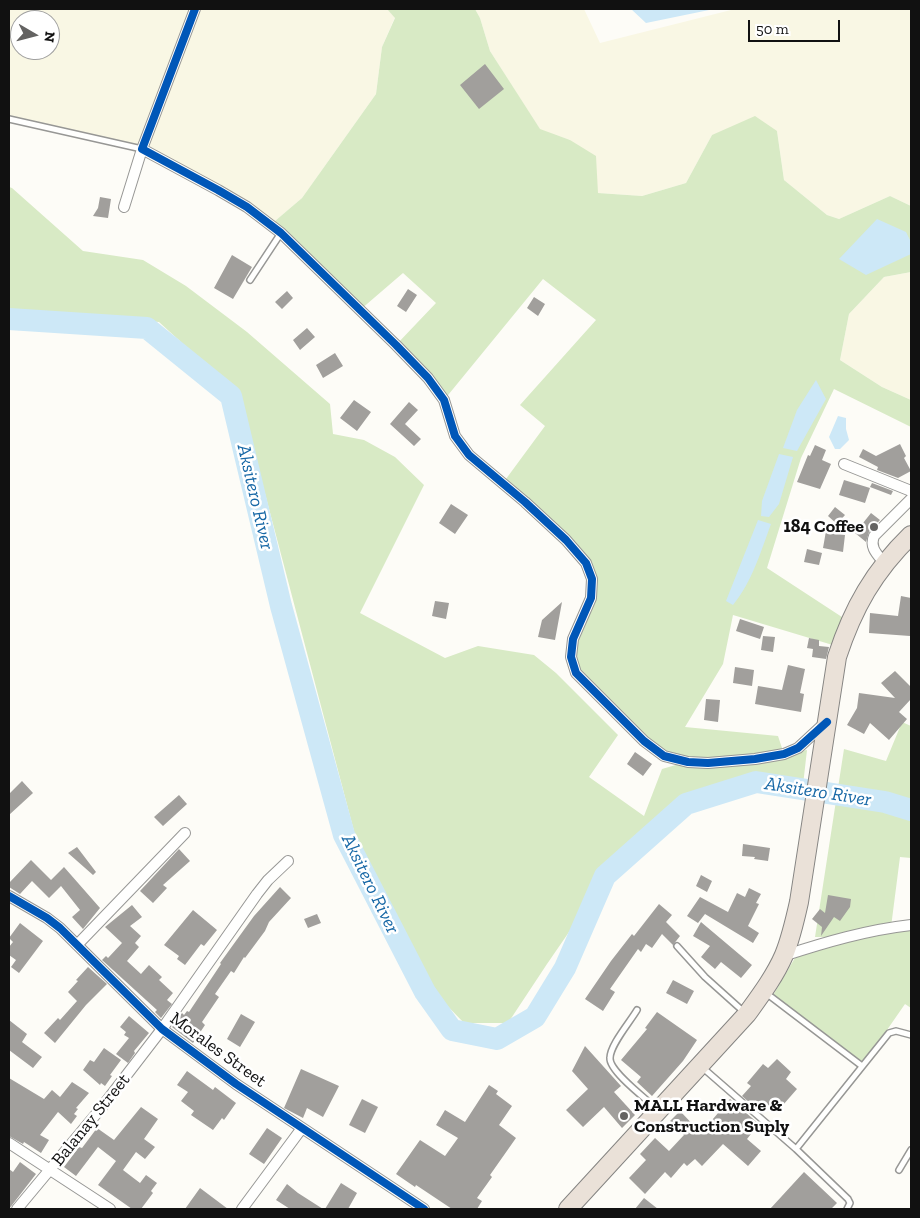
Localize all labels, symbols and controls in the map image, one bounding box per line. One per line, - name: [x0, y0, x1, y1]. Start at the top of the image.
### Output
- north arrow: [10, 10, 60, 60]
- scale bar: [750, 10, 842, 42]
- text: 50 m: [756, 20, 789, 38]
- text: N: [40, 31, 59, 43]
- water label: Aksitero River: [232, 442, 278, 552]
- place label: 184 Coffee: [784, 516, 864, 538]
- marker: 184 Coffee: [868, 521, 880, 533]
- water label: Aksitero River: [763, 772, 873, 812]
- water label: Aksitero River: [336, 831, 404, 937]
- street label: Morales Street: [166, 1008, 270, 1092]
- street label: Balanay Street: [47, 1070, 135, 1170]
- place label: MALL Hardware & Construction Suply: [634, 1095, 789, 1138]
- marker: MALL Hardware & Construction Suply: [618, 1110, 630, 1122]

